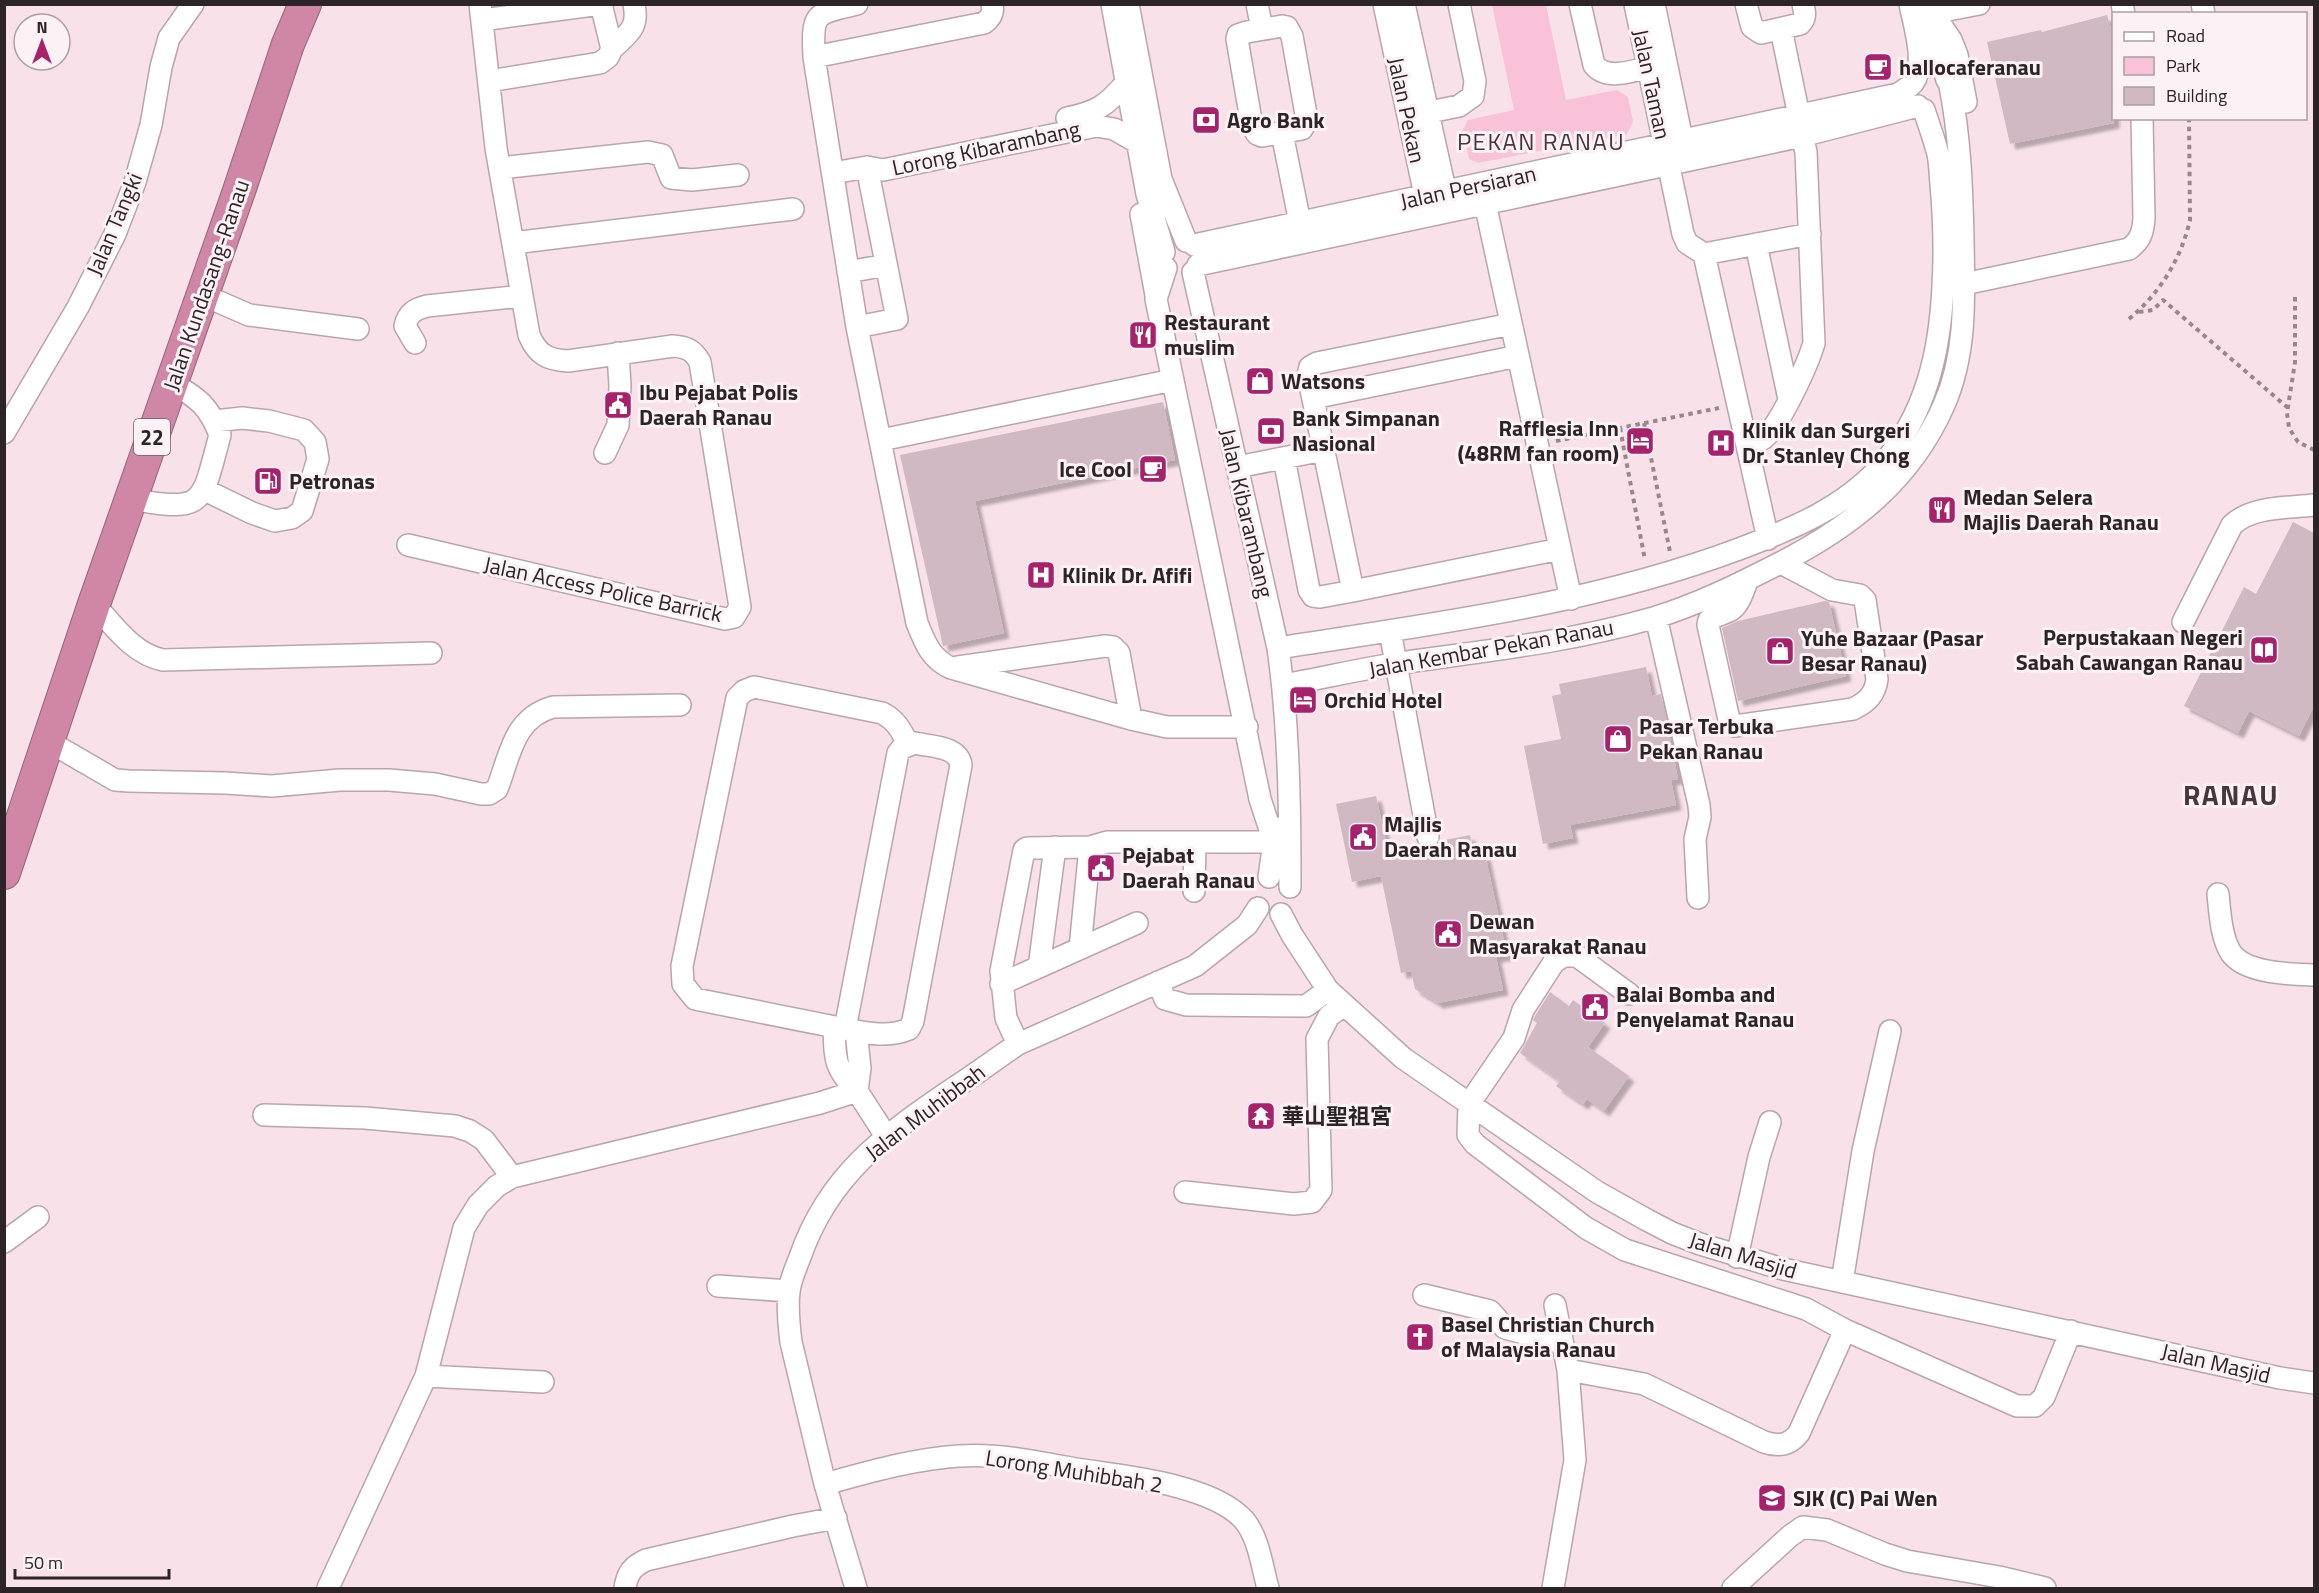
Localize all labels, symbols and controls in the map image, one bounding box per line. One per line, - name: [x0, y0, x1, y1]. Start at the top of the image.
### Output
- north arrow: [12, 12, 72, 72]
- legend: [2112, 12, 2307, 120]
- text: N: [36, 15, 48, 39]
- text: Road: [2166, 22, 2205, 49]
- street label: Jalan Taman: [1624, 26, 1680, 142]
- place label: hallocaferanau: [1899, 50, 2041, 84]
- cafe icon: hallocaferanau: [1862, 51, 1894, 83]
- text: Park: [2166, 52, 2201, 79]
- street label: Jalan Pekan: [1379, 54, 1435, 166]
- text: Building: [2166, 82, 2227, 109]
- place label: Agro Bank: [1227, 103, 1325, 137]
- bank icon: Agro Bank: [1190, 104, 1222, 136]
- street label: Lorong Kibarambang: [889, 111, 1083, 185]
- district label: PEKAN RANAU: [1457, 123, 1625, 159]
- street label: Jalan Persiaran: [1397, 156, 1539, 218]
- street label: Jalan Tangki: [77, 167, 151, 281]
- street label: Jalan Kundasang-Ranau: [154, 175, 258, 395]
- place label: Restaurant muslim: [1164, 305, 1270, 364]
- restaurant icon: Restaurant muslim: [1127, 319, 1159, 351]
- place label: Watsons: [1281, 364, 1365, 398]
- shop icon: Watsons: [1244, 365, 1276, 397]
- place label: Ibu Pejabat Polis Daerah Ranau: [639, 375, 798, 434]
- public building icon: Ibu Pejabat Polis Daerah Ranau: [602, 389, 634, 421]
- place label: Bank Simpanan Nasional: [1292, 401, 1440, 460]
- place label: Rafflesia Inn (48RM fan room): [1458, 411, 1619, 470]
- place label: Klinik dan Surgeri Dr. Stanley Chong: [1742, 413, 1910, 472]
- bank icon: Bank Simpanan Nasional: [1255, 415, 1287, 447]
- road number: 22: [134, 419, 170, 455]
- street label: Jalan Kibarambang: [1211, 425, 1283, 601]
- hotel icon: Rafflesia Inn (48RM fan room): [1624, 425, 1656, 457]
- hospital icon: Klinik dan Surgeri Dr. Stanley Chong: [1705, 427, 1737, 459]
- place label: Ice Cool: [1059, 452, 1132, 486]
- cafe icon: Ice Cool: [1137, 453, 1169, 485]
- place label: Petronas: [289, 464, 375, 498]
- fuel station icon: Petronas: [252, 465, 284, 497]
- place label: Medan Selera Majlis Daerah Ranau: [1963, 480, 2159, 539]
- restaurant icon: Medan Selera Majlis Daerah Ranau: [1926, 494, 1958, 526]
- street label: Jalan Access Police Barrick: [481, 547, 726, 631]
- place label: Klinik Dr. Afifi: [1062, 558, 1192, 592]
- hospital icon: Klinik Dr. Afifi: [1025, 559, 1057, 591]
- street label: Jalan Kembar Pekan Ranau: [1366, 610, 1616, 686]
- place label: Perpustakaan Negeri Sabah Cawangan Ranau: [2016, 620, 2243, 679]
- place label: Yuhe Bazaar (Pasar Besar Ranau): [1801, 621, 1983, 680]
- library icon: Perpustakaan Negeri Sabah Cawangan Ranau: [2248, 634, 2280, 666]
- shop icon: Yuhe Bazaar (Pasar Besar Ranau): [1764, 635, 1796, 667]
- place label: Orchid Hotel: [1324, 683, 1443, 717]
- hotel icon: Orchid Hotel: [1287, 684, 1319, 716]
- place label: Pasar Terbuka Pekan Ranau: [1639, 709, 1774, 768]
- shop icon: Pasar Terbuka Pekan Ranau: [1602, 723, 1634, 755]
- district label: RANAU: [2183, 773, 2279, 816]
- place label: Majlis Daerah Ranau: [1384, 807, 1517, 866]
- public building icon: Majlis Daerah Ranau: [1347, 821, 1379, 853]
- place label: Pejabat Daerah Ranau: [1122, 838, 1255, 897]
- public building icon: Pejabat Daerah Ranau: [1085, 852, 1117, 884]
- place label: Dewan Masyarakat Ranau: [1469, 904, 1647, 963]
- public building icon: Dewan Masyarakat Ranau: [1432, 918, 1464, 950]
- place label: Balai Bomba and Penyelamat Ranau: [1616, 977, 1794, 1036]
- public building icon: Balai Bomba and Penyelamat Ranau: [1579, 991, 1611, 1023]
- street label: Jalan Muhibbah: [858, 1055, 992, 1169]
- place label: 華山聖祖宮: [1282, 1099, 1392, 1133]
- temple icon: 華山聖祖宮: [1245, 1100, 1277, 1132]
- street label: Jalan Masjid: [1685, 1222, 1801, 1288]
- place label: Basel Christian Church of Malaysia Ranau: [1441, 1307, 1655, 1366]
- church icon: Basel Christian Church of Malaysia Ranau: [1404, 1321, 1436, 1353]
- street label: Jalan Masjid: [2158, 1334, 2274, 1392]
- street label: Lorong Muhibbah 2: [983, 1440, 1165, 1502]
- place label: SJK (C) Pai Wen: [1793, 1481, 1938, 1515]
- school or university icon: SJK (C) Pai Wen: [1756, 1482, 1788, 1514]
- scale bar: [15, 1542, 170, 1580]
- text: 50 m: [24, 1549, 63, 1576]

